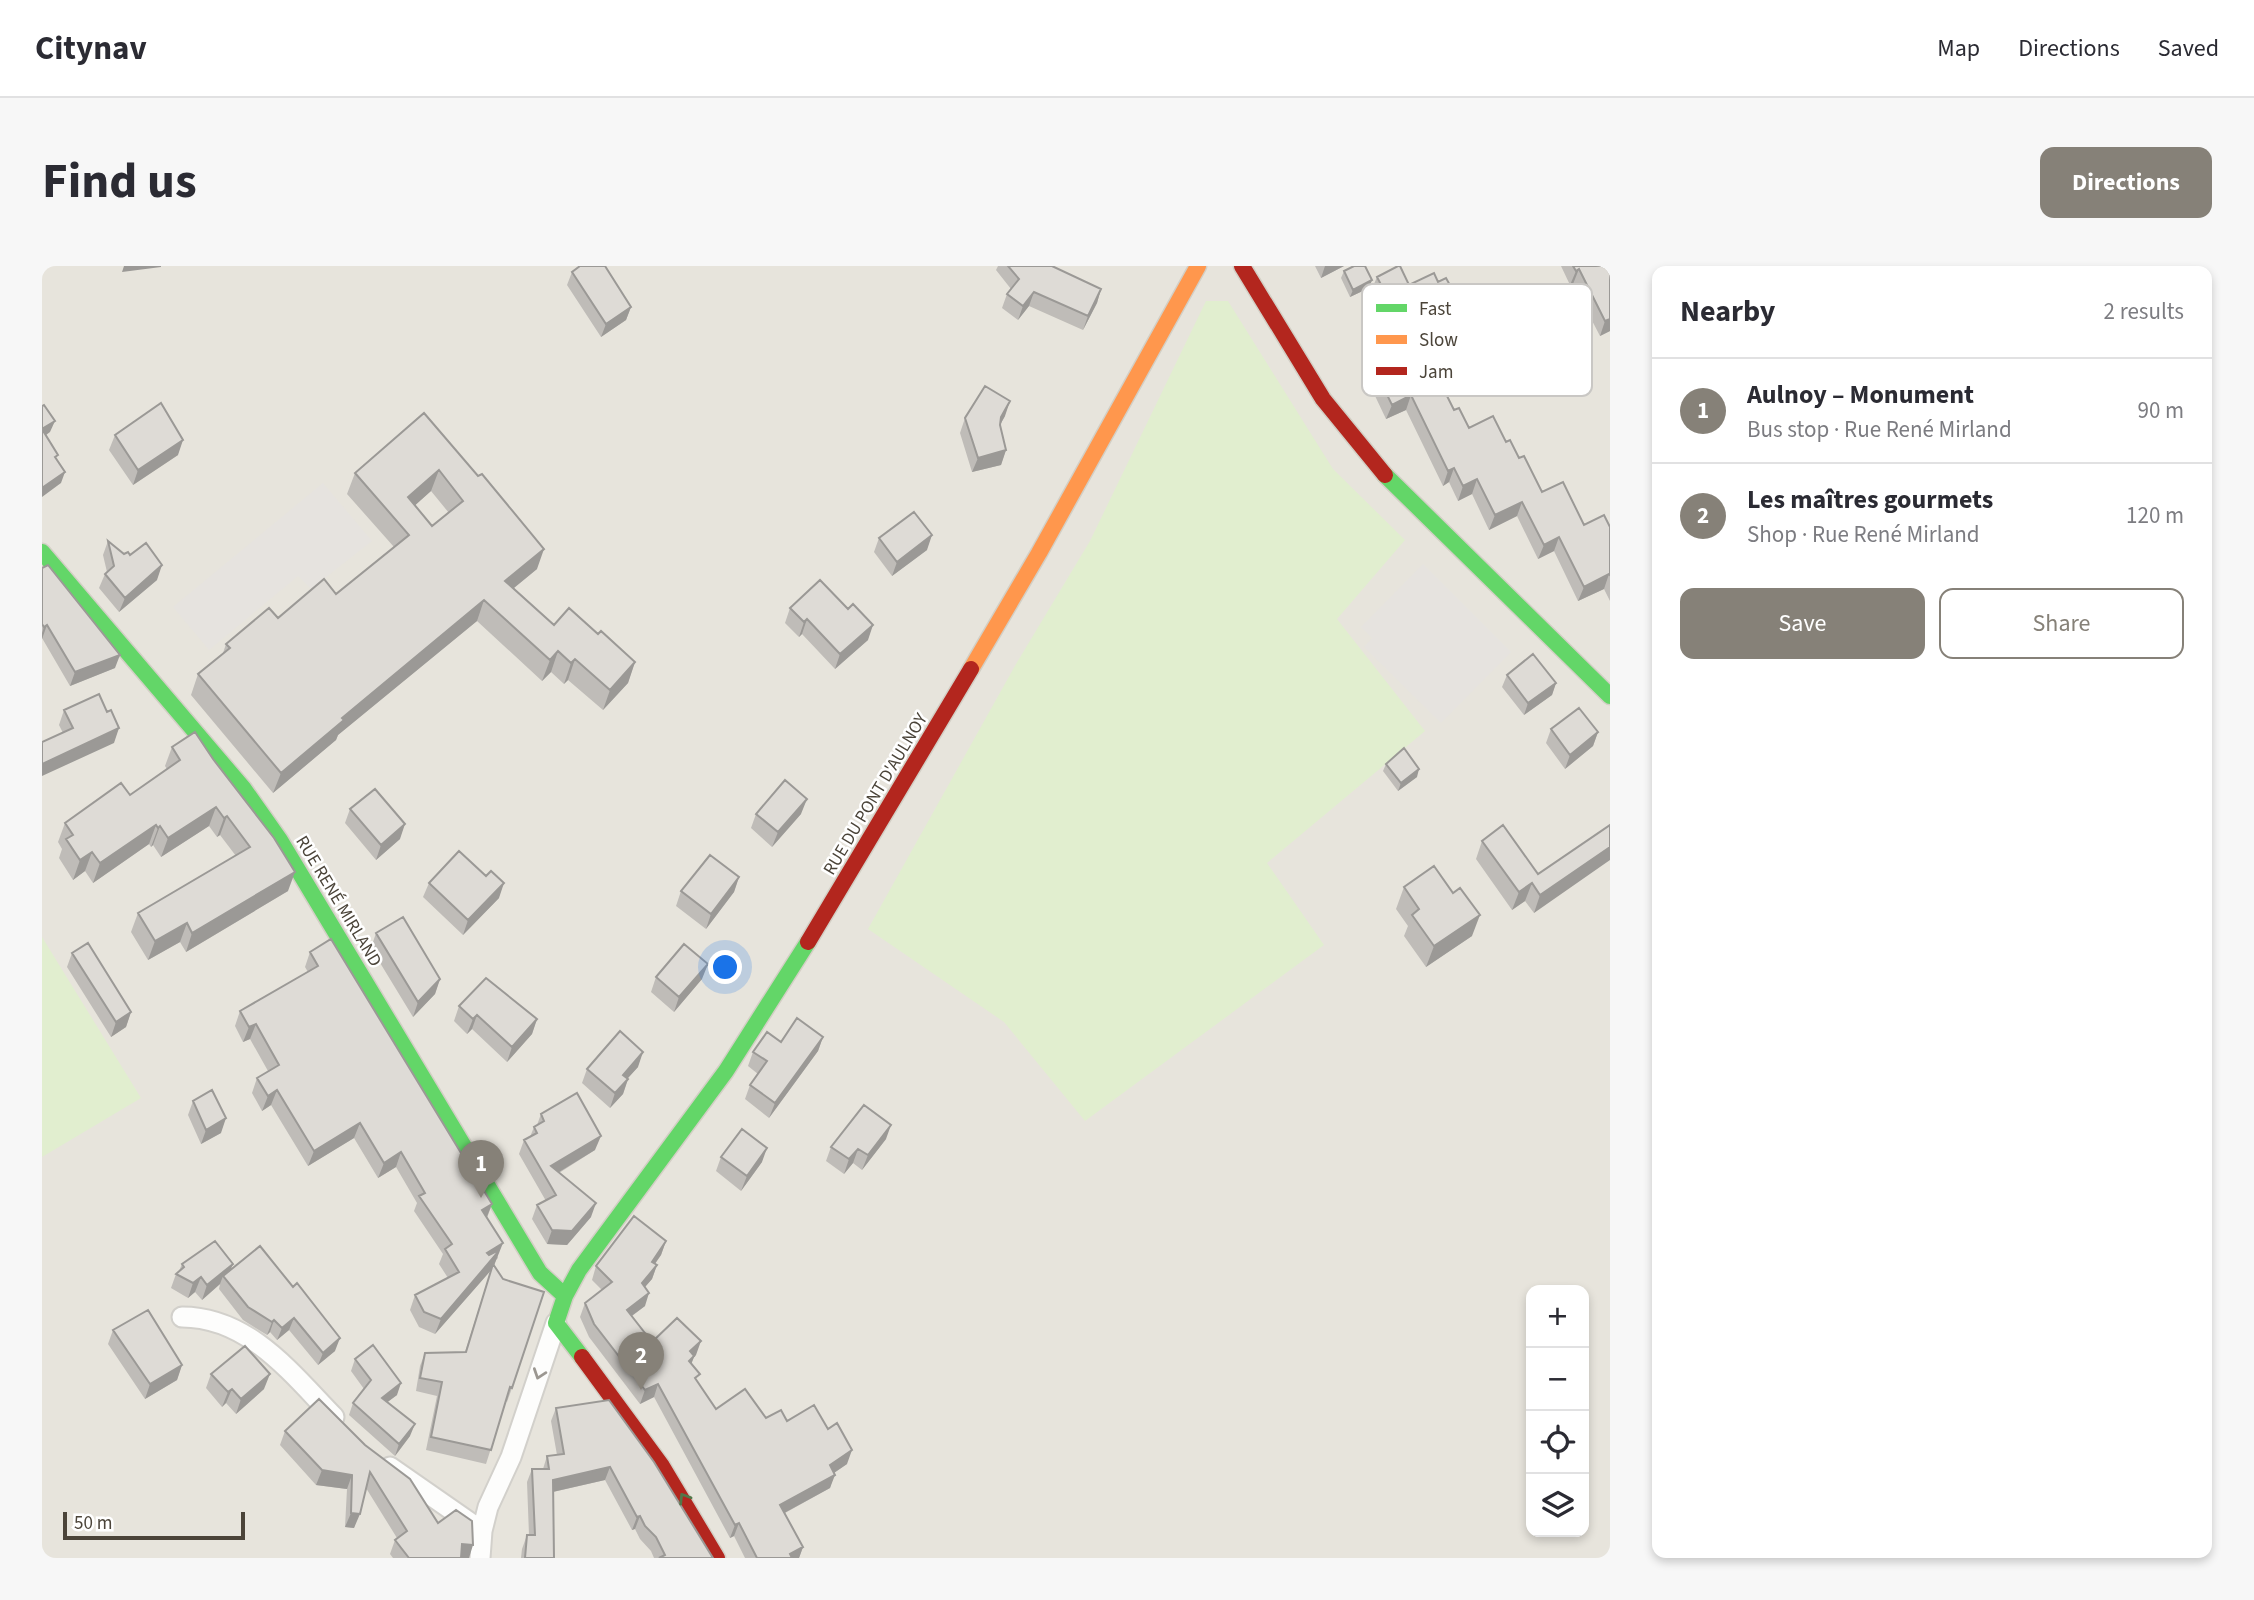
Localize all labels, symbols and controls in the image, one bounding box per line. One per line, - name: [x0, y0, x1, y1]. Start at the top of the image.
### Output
- text: Citynav: [35, 25, 147, 72]
- text: Map: [1937, 31, 1980, 66]
- text: Directions: [2018, 31, 2120, 66]
- text: Saved: [2158, 31, 2219, 66]
- text: Find us: [42, 147, 197, 217]
- button: Directions: [2040, 147, 2212, 218]
- legend: [1362, 284, 1592, 396]
- text: Nearby: [1680, 290, 1775, 333]
- text: 2 results: [2104, 295, 2184, 328]
- text: Fast: [1419, 296, 1452, 323]
- text: Slow: [1419, 327, 1458, 354]
- text: Jam: [1419, 359, 1453, 386]
- text: Aulnoy – Monument: [1747, 376, 1974, 413]
- text: 1: [1697, 394, 1709, 427]
- text: 90 m: [2137, 394, 2184, 427]
- text: Bus stop · Rue René Mirland: [1747, 413, 2012, 446]
- text: Les maîtres gourmets: [1747, 481, 1993, 518]
- text: 2: [1697, 499, 1709, 532]
- text: 120 m: [2126, 499, 2184, 532]
- text: Shop · Rue René Mirland: [1747, 518, 1980, 551]
- button: Save: [1680, 588, 1925, 659]
- button: Share: [1939, 588, 2184, 659]
- street label: RUE DU PONT D'AULNOY: [817, 708, 934, 880]
- street label: RUE RENÉ MIRLAND: [290, 831, 388, 971]
- your location: [708, 950, 742, 984]
- pin: 1: [458, 1140, 504, 1198]
- map controls: [1526, 1285, 1589, 1537]
- button: +: [1526, 1285, 1589, 1348]
- pin: 2: [618, 1332, 664, 1390]
- button: −: [1526, 1348, 1589, 1411]
- one-way arrow: [533, 1367, 547, 1379]
- button: locate: [1526, 1411, 1589, 1474]
- button: layers: [1526, 1474, 1589, 1537]
- one-way arrow: [679, 1493, 692, 1506]
- scale bar: [63, 1509, 245, 1541]
- text: 50 m: [74, 1510, 112, 1537]

